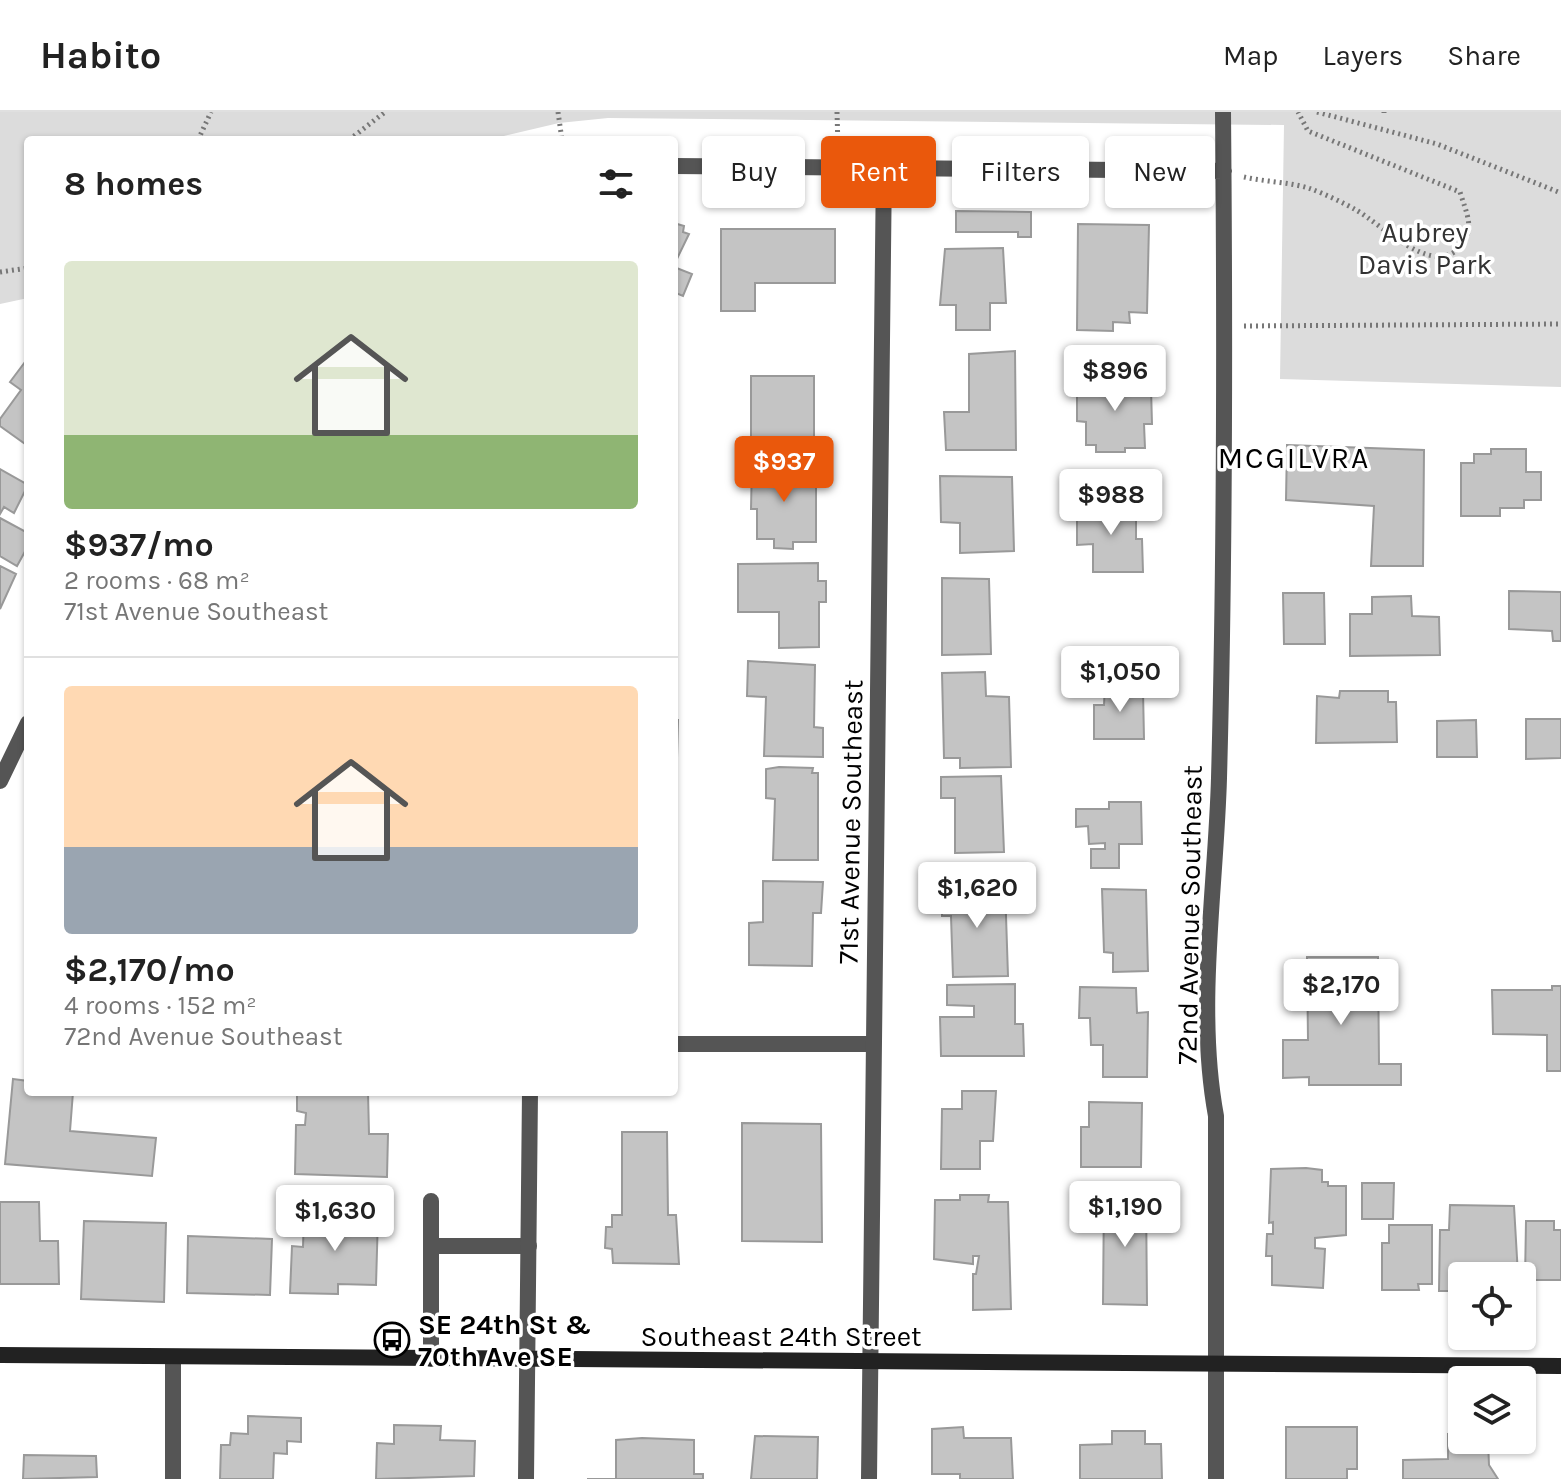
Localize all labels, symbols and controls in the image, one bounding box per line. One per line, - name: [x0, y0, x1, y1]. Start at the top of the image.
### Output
- text: Habito: [40, 33, 161, 78]
- text: Map: [1223, 39, 1278, 72]
- text: Layers: [1322, 39, 1403, 72]
- text: Share: [1447, 39, 1521, 72]
- chip: Buy: [702, 136, 805, 208]
- chip: Rent: [821, 136, 936, 208]
- chip: Filters: [952, 136, 1089, 208]
- chip: New: [1105, 136, 1215, 208]
- icon: filters: [594, 162, 638, 206]
- text: 8 homes: [64, 164, 203, 204]
- park label: Aubrey Davis Park: [1358, 216, 1492, 281]
- icon: home: [279, 313, 423, 457]
- pin: $896: [1068, 345, 1162, 413]
- text: $896: [1082, 355, 1148, 386]
- pin: $937: [737, 436, 831, 504]
- district label: MCGILVRA: [1218, 440, 1370, 476]
- text: $937: [753, 446, 815, 477]
- pin: $988: [1064, 469, 1158, 537]
- text: $988: [1077, 479, 1145, 510]
- text: $937/mo: [64, 525, 214, 565]
- text: 2 rooms · 68 m²: [64, 565, 250, 596]
- text: 71st Avenue Southeast: [64, 596, 328, 627]
- pin: $1,050: [1055, 646, 1185, 714]
- text: $1,050: [1079, 656, 1161, 687]
- street label: 71st Avenue Southeast: [832, 679, 869, 965]
- icon: home: [279, 738, 423, 882]
- street label: 72nd Avenue Southeast: [1170, 765, 1209, 1065]
- pin: $1,620: [912, 862, 1042, 930]
- text: $1,620: [936, 872, 1018, 903]
- text: $2,170/mo: [64, 950, 235, 990]
- pin: $2,170: [1276, 959, 1406, 1027]
- text: $2,170: [1302, 969, 1380, 1000]
- text: 4 rooms · 152 m²: [64, 990, 257, 1021]
- text: 72nd Avenue Southeast: [64, 1021, 343, 1052]
- pin: $1,190: [1060, 1181, 1190, 1249]
- pin: $1,630: [270, 1185, 400, 1253]
- text: $1,190: [1087, 1191, 1163, 1222]
- text: $1,630: [294, 1195, 376, 1226]
- map controls: [1448, 1262, 1536, 1454]
- button: locate: [1448, 1262, 1536, 1350]
- place label: SE 24th St & 70th Ave SE: [418, 1308, 592, 1373]
- street label: Southeast 24th Street: [640, 1320, 922, 1353]
- bus stop icon: SE 24th St & 70th Ave SE: [373, 1321, 411, 1359]
- button: layers: [1448, 1366, 1536, 1454]

